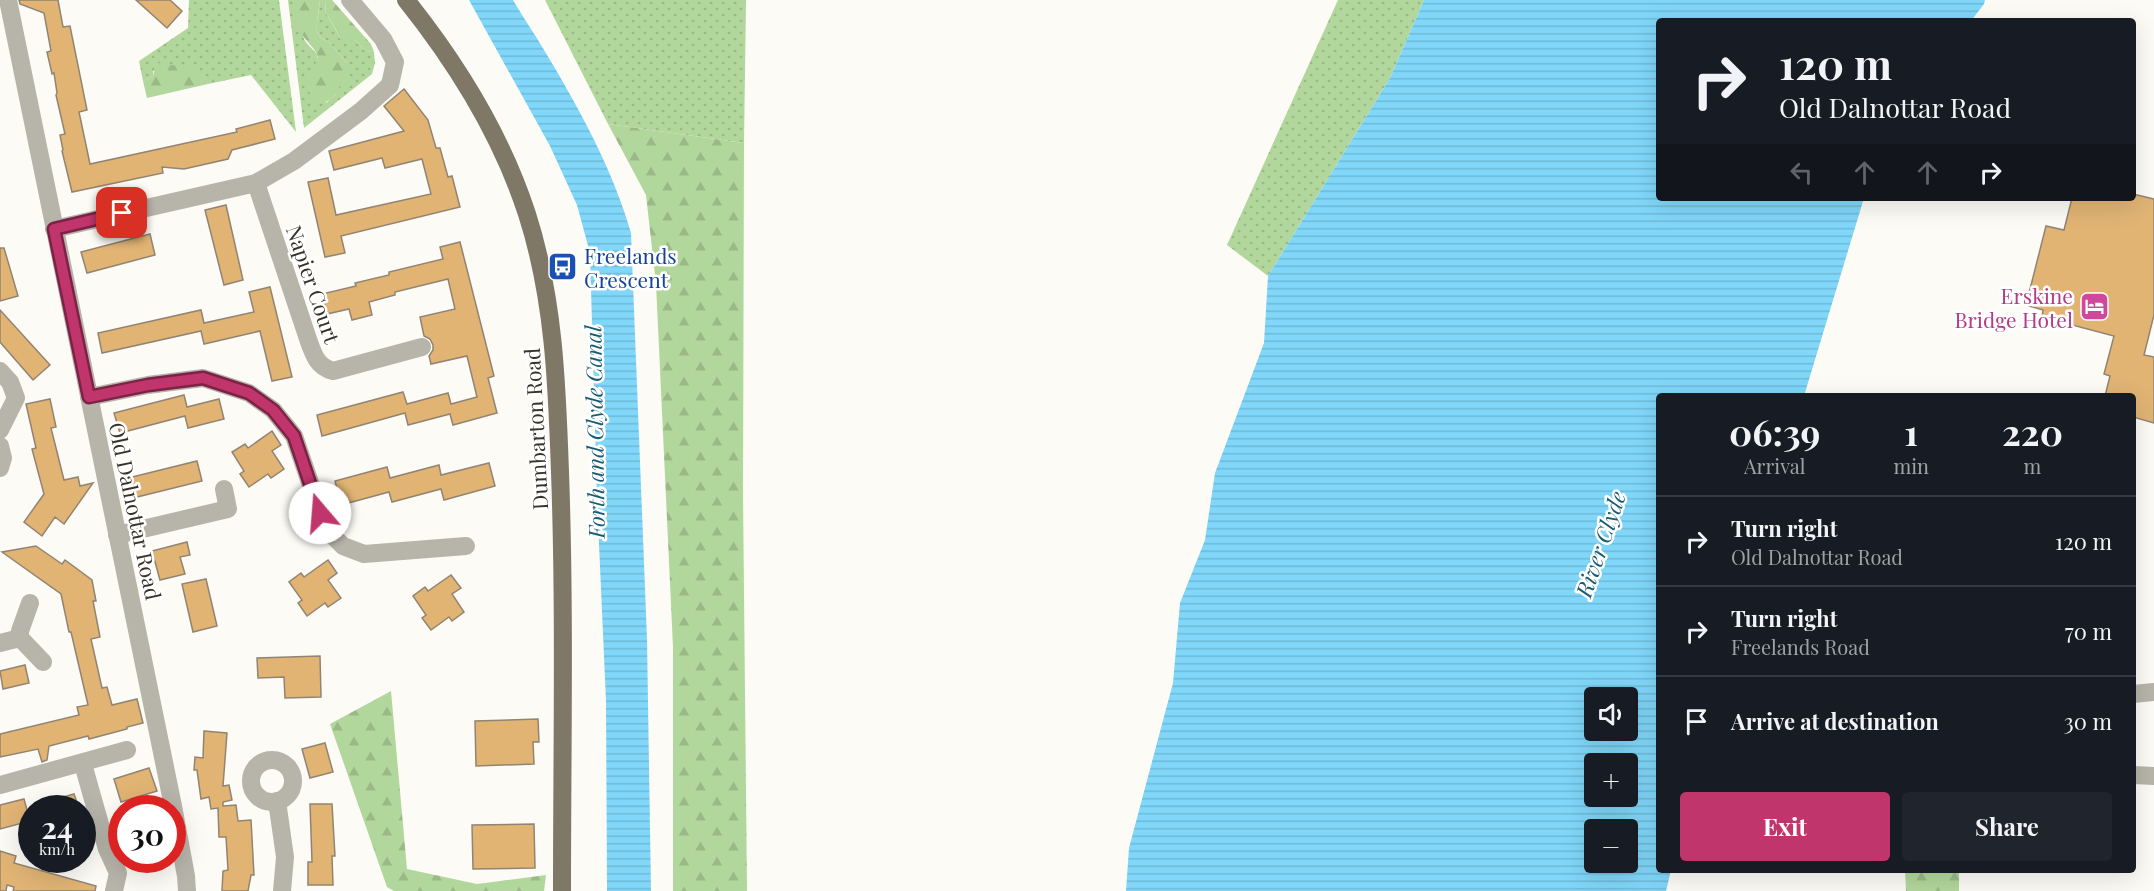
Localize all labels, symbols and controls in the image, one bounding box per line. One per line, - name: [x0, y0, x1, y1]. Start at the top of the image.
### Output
- text: 120 m: [1779, 35, 1892, 91]
- icon: right: [1680, 42, 1758, 120]
- text: Old Dalnottar Road: [1779, 89, 2011, 125]
- icon: left: [1785, 156, 1818, 189]
- icon: ahead: [1848, 156, 1881, 189]
- icon: ahead: [1911, 156, 1944, 189]
- icon: right: [1974, 156, 2007, 189]
- pin: [96, 187, 147, 238]
- icon: arrive: [105, 196, 138, 229]
- street label: Napier Court: [281, 221, 347, 347]
- place label: Freelands Crescent: [584, 241, 677, 293]
- bus stop icon: Freelands Crescent: [547, 251, 579, 283]
- place label: Erskine Bridge Hotel: [1954, 281, 2073, 333]
- hotel icon: Erskine Bridge Hotel: [2078, 291, 2110, 323]
- water label: Forth and Clyde Canal: [577, 324, 611, 540]
- street label: Dumbarton Road: [517, 347, 553, 511]
- text: 06:39: [1729, 407, 1820, 455]
- text: 1: [1904, 407, 1918, 455]
- text: 220: [2002, 407, 2063, 455]
- street label: Old Dalnottar Road: [104, 420, 168, 602]
- text: Arrival: [1744, 452, 1806, 479]
- text: min: [1893, 452, 1929, 479]
- text: m: [2024, 452, 2041, 479]
- position arrow: [288, 481, 352, 545]
- water label: River Clyde: [1568, 487, 1632, 602]
- text: Turn right: [1731, 513, 1837, 543]
- icon: right: [1680, 525, 1713, 558]
- text: 120 m: [2055, 526, 2112, 556]
- text: Old Dalnottar Road: [1731, 543, 1903, 570]
- text: Turn right: [1731, 603, 1837, 633]
- icon: right: [1680, 615, 1713, 648]
- text: 70 m: [2065, 616, 2112, 646]
- text: Freelands Road: [1731, 633, 1870, 660]
- map controls: [1584, 687, 1638, 873]
- button: sound: [1584, 687, 1638, 741]
- icon: arrive: [1680, 705, 1713, 738]
- text: Arrive at destination: [1731, 706, 1939, 736]
- text: 30 m: [2064, 706, 2112, 736]
- button: +: [1584, 753, 1638, 807]
- button: Exit: [1680, 792, 1890, 861]
- button: Share: [1902, 792, 2112, 861]
- speed limit sign: 30: [108, 795, 186, 873]
- text: 24: [41, 807, 73, 847]
- button: −: [1584, 819, 1638, 873]
- text: km/h: [39, 839, 75, 859]

